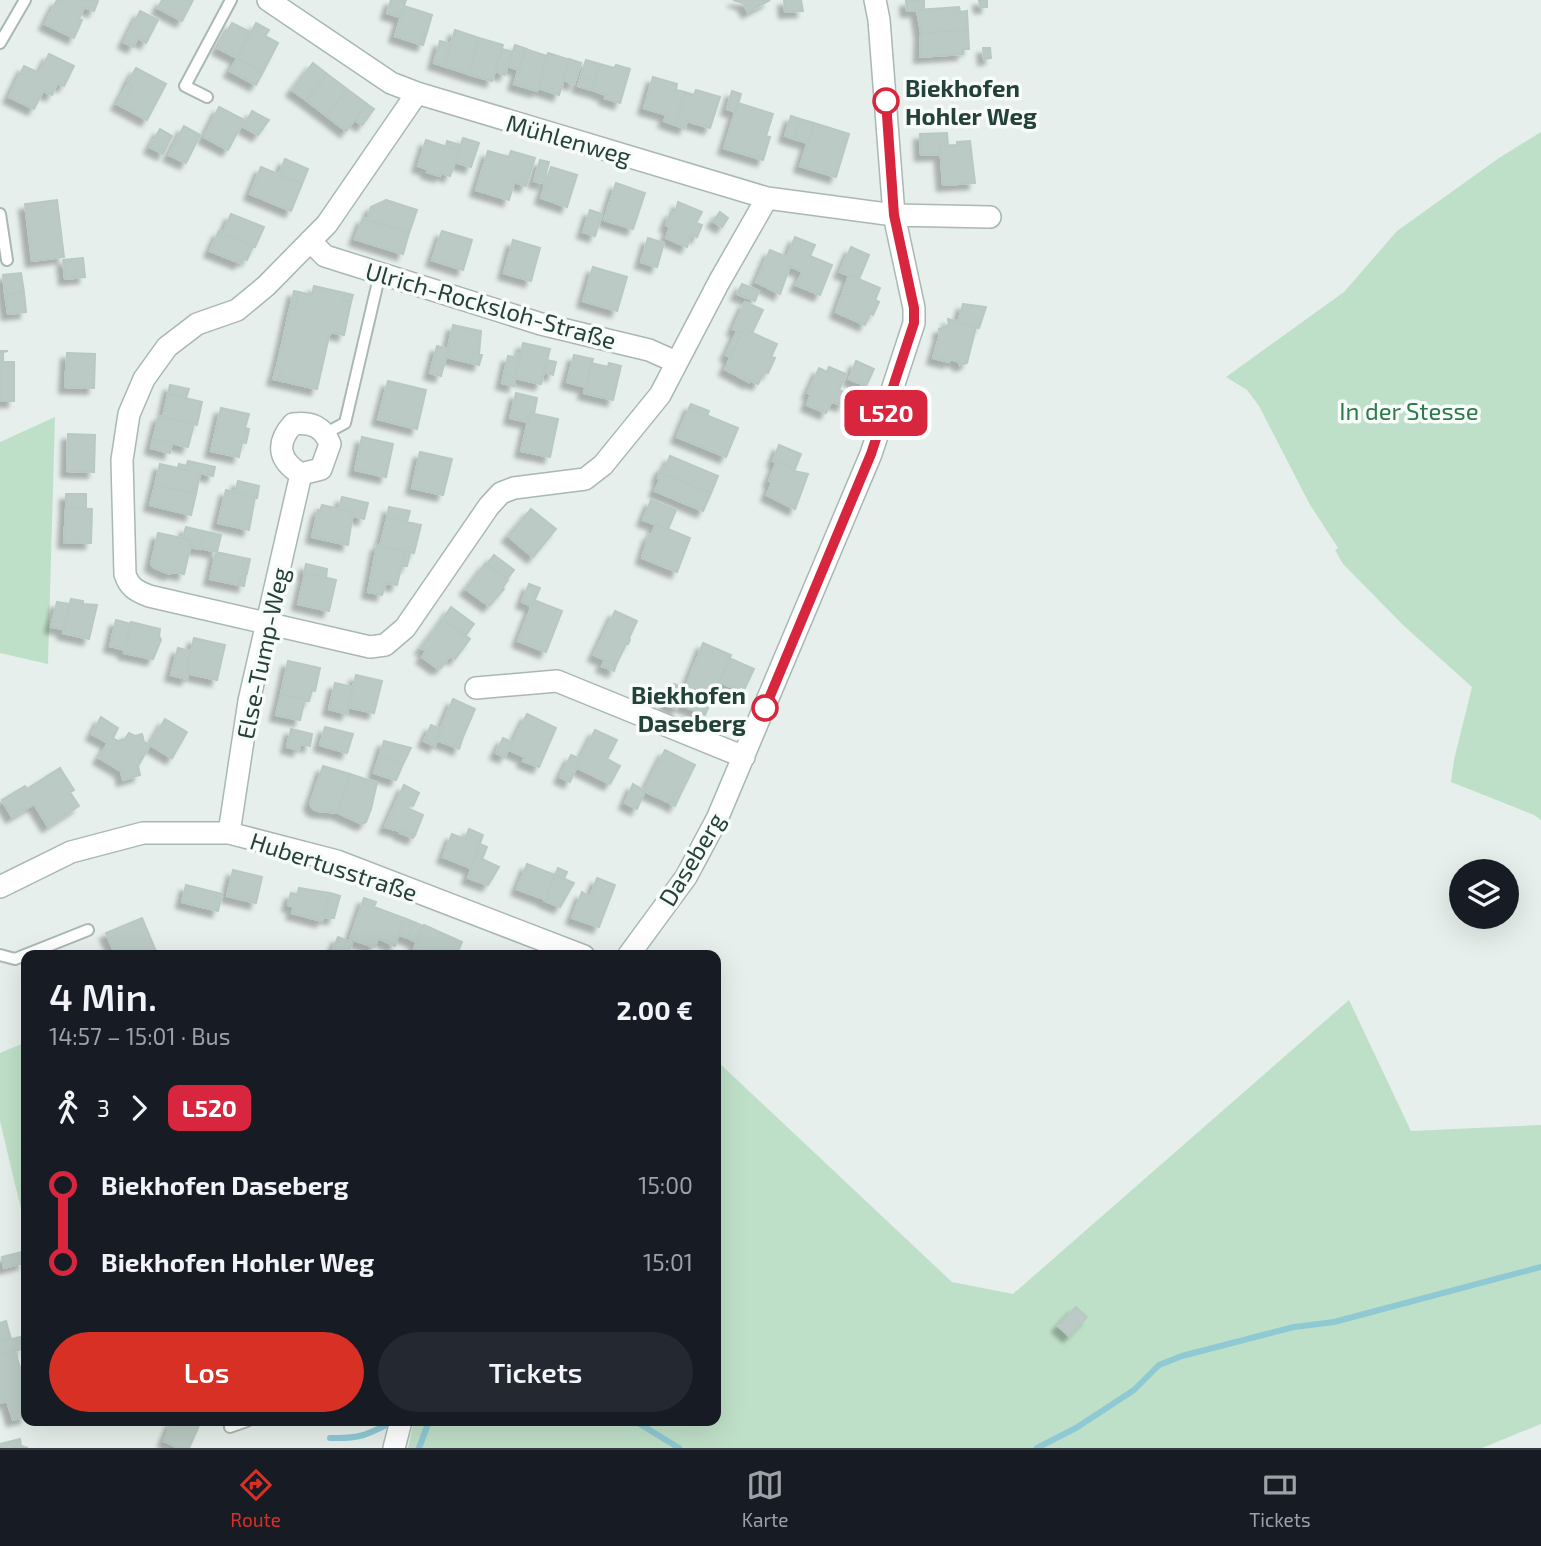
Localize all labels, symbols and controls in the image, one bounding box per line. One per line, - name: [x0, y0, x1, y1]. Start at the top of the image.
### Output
- place label: Biekhofen Hohler Weg: [905, 73, 1037, 130]
- marker: Biekhofen Hohler Weg: [873, 88, 899, 114]
- street label: Mühlenweg: [503, 107, 635, 171]
- street label: Ulrich-Rocksloh-Straße: [362, 255, 620, 355]
- line badge: L520: [837, 390, 935, 436]
- park label: In der Stesse: [1339, 396, 1479, 425]
- text: L520: [858, 398, 914, 427]
- street label: Else-Tump-Weg: [230, 565, 294, 741]
- place label: Biekhofen Daseberg: [631, 680, 746, 737]
- marker: Biekhofen Daseberg: [752, 695, 778, 721]
- street label: Daseberg: [652, 807, 730, 911]
- street label: Hubertusstraße: [247, 825, 421, 907]
- map controls: [1449, 859, 1519, 929]
- button: layers: [1449, 859, 1519, 929]
- text: 4 Min.: [49, 973, 157, 1019]
- text: 2.00 €: [616, 994, 693, 1025]
- text: 14:57 – 15:01 · Bus: [49, 1022, 230, 1050]
- icon: walk: [49, 1089, 87, 1127]
- icon: forward: [120, 1089, 158, 1127]
- text: L520: [182, 1093, 237, 1122]
- text: 3: [97, 1094, 110, 1122]
- text: Biekhofen Daseberg: [101, 1169, 348, 1200]
- text: 15:00: [638, 1171, 693, 1199]
- text: Biekhofen Hohler Weg: [101, 1246, 374, 1277]
- text: 15:01: [643, 1248, 693, 1276]
- button: Los: [49, 1332, 364, 1412]
- button: Tickets: [378, 1332, 693, 1412]
- tab: Route: [230, 1466, 281, 1531]
- tab: Karte: [742, 1466, 788, 1531]
- tab: Tickets: [1249, 1466, 1311, 1531]

